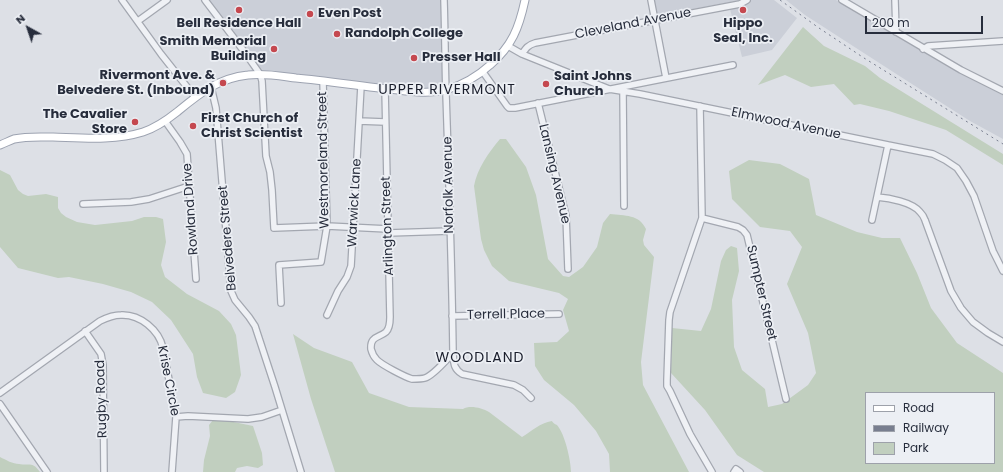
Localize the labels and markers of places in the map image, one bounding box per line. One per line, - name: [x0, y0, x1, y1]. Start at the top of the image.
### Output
- marker: Bell Residence Hall: [234, 5, 244, 15]
- marker: Hippo Seal, Inc.: [738, 5, 748, 15]
- place label: Even Post: [318, 6, 382, 22]
- marker: Even Post: [305, 9, 315, 19]
- place label: Bell Residence Hall: [177, 16, 301, 32]
- place label: Hippo Seal, Inc.: [713, 16, 773, 47]
- place label: Randolph College: [345, 26, 463, 42]
- marker: Randolph College: [332, 29, 342, 39]
- place label: Smith Memorial Building: [160, 34, 266, 65]
- marker: Smith Memorial Building: [269, 44, 279, 54]
- place label: Presser Hall: [422, 50, 501, 66]
- marker: Presser Hall: [409, 53, 419, 63]
- place label: Rivermont Ave. & Belvedere St. (Inbound): [57, 68, 215, 99]
- place label: Saint Johns Church: [554, 69, 632, 100]
- marker: Rivermont Ave. & Belvedere St. (Inbound): [218, 78, 228, 88]
- marker: Saint Johns Church: [541, 79, 551, 89]
- place label: The Cavalier Store: [43, 107, 127, 138]
- place label: First Church of Christ Scientist: [201, 111, 302, 142]
- marker: The Cavalier Store: [130, 117, 140, 127]
- marker: First Church of Christ Scientist: [188, 121, 198, 131]

